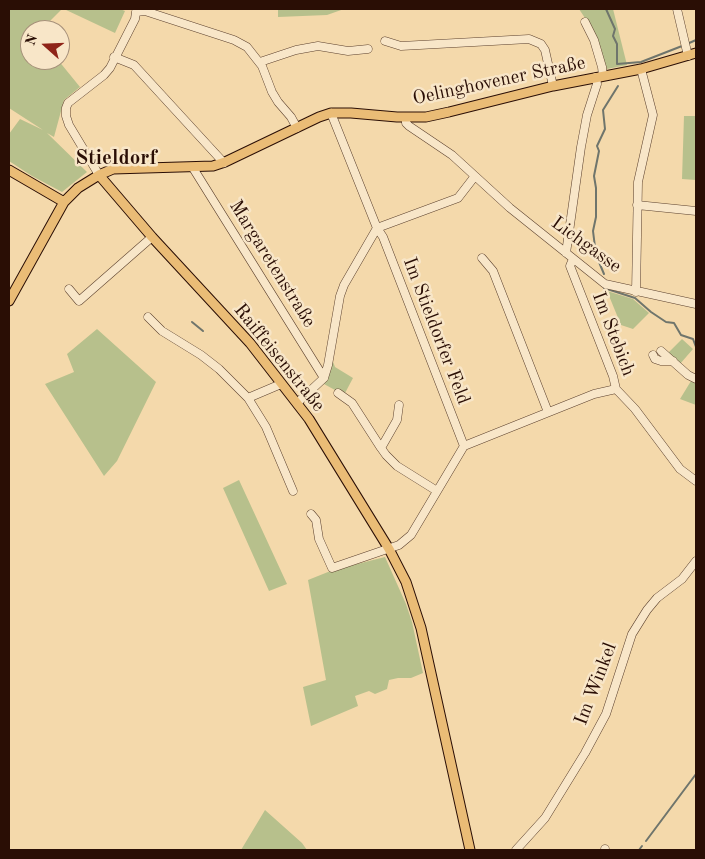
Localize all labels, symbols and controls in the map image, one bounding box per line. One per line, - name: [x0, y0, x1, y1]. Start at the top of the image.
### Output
- north arrow: [20, 20, 70, 70]
- text: N: [23, 33, 40, 48]
- street label: Oelinghovener Straße: [410, 52, 588, 110]
- district label: Stieldorf: [75, 145, 157, 171]
- street label: Margaretenstraße: [224, 196, 320, 332]
- street label: Lichgasse: [546, 212, 626, 278]
- street label: Im Stieldorfer Feld: [397, 254, 475, 408]
- street label: Im Stebich: [586, 289, 640, 379]
- street label: Raiffeisenstraße: [228, 299, 330, 417]
- street label: Im Winkel: [570, 640, 622, 728]

